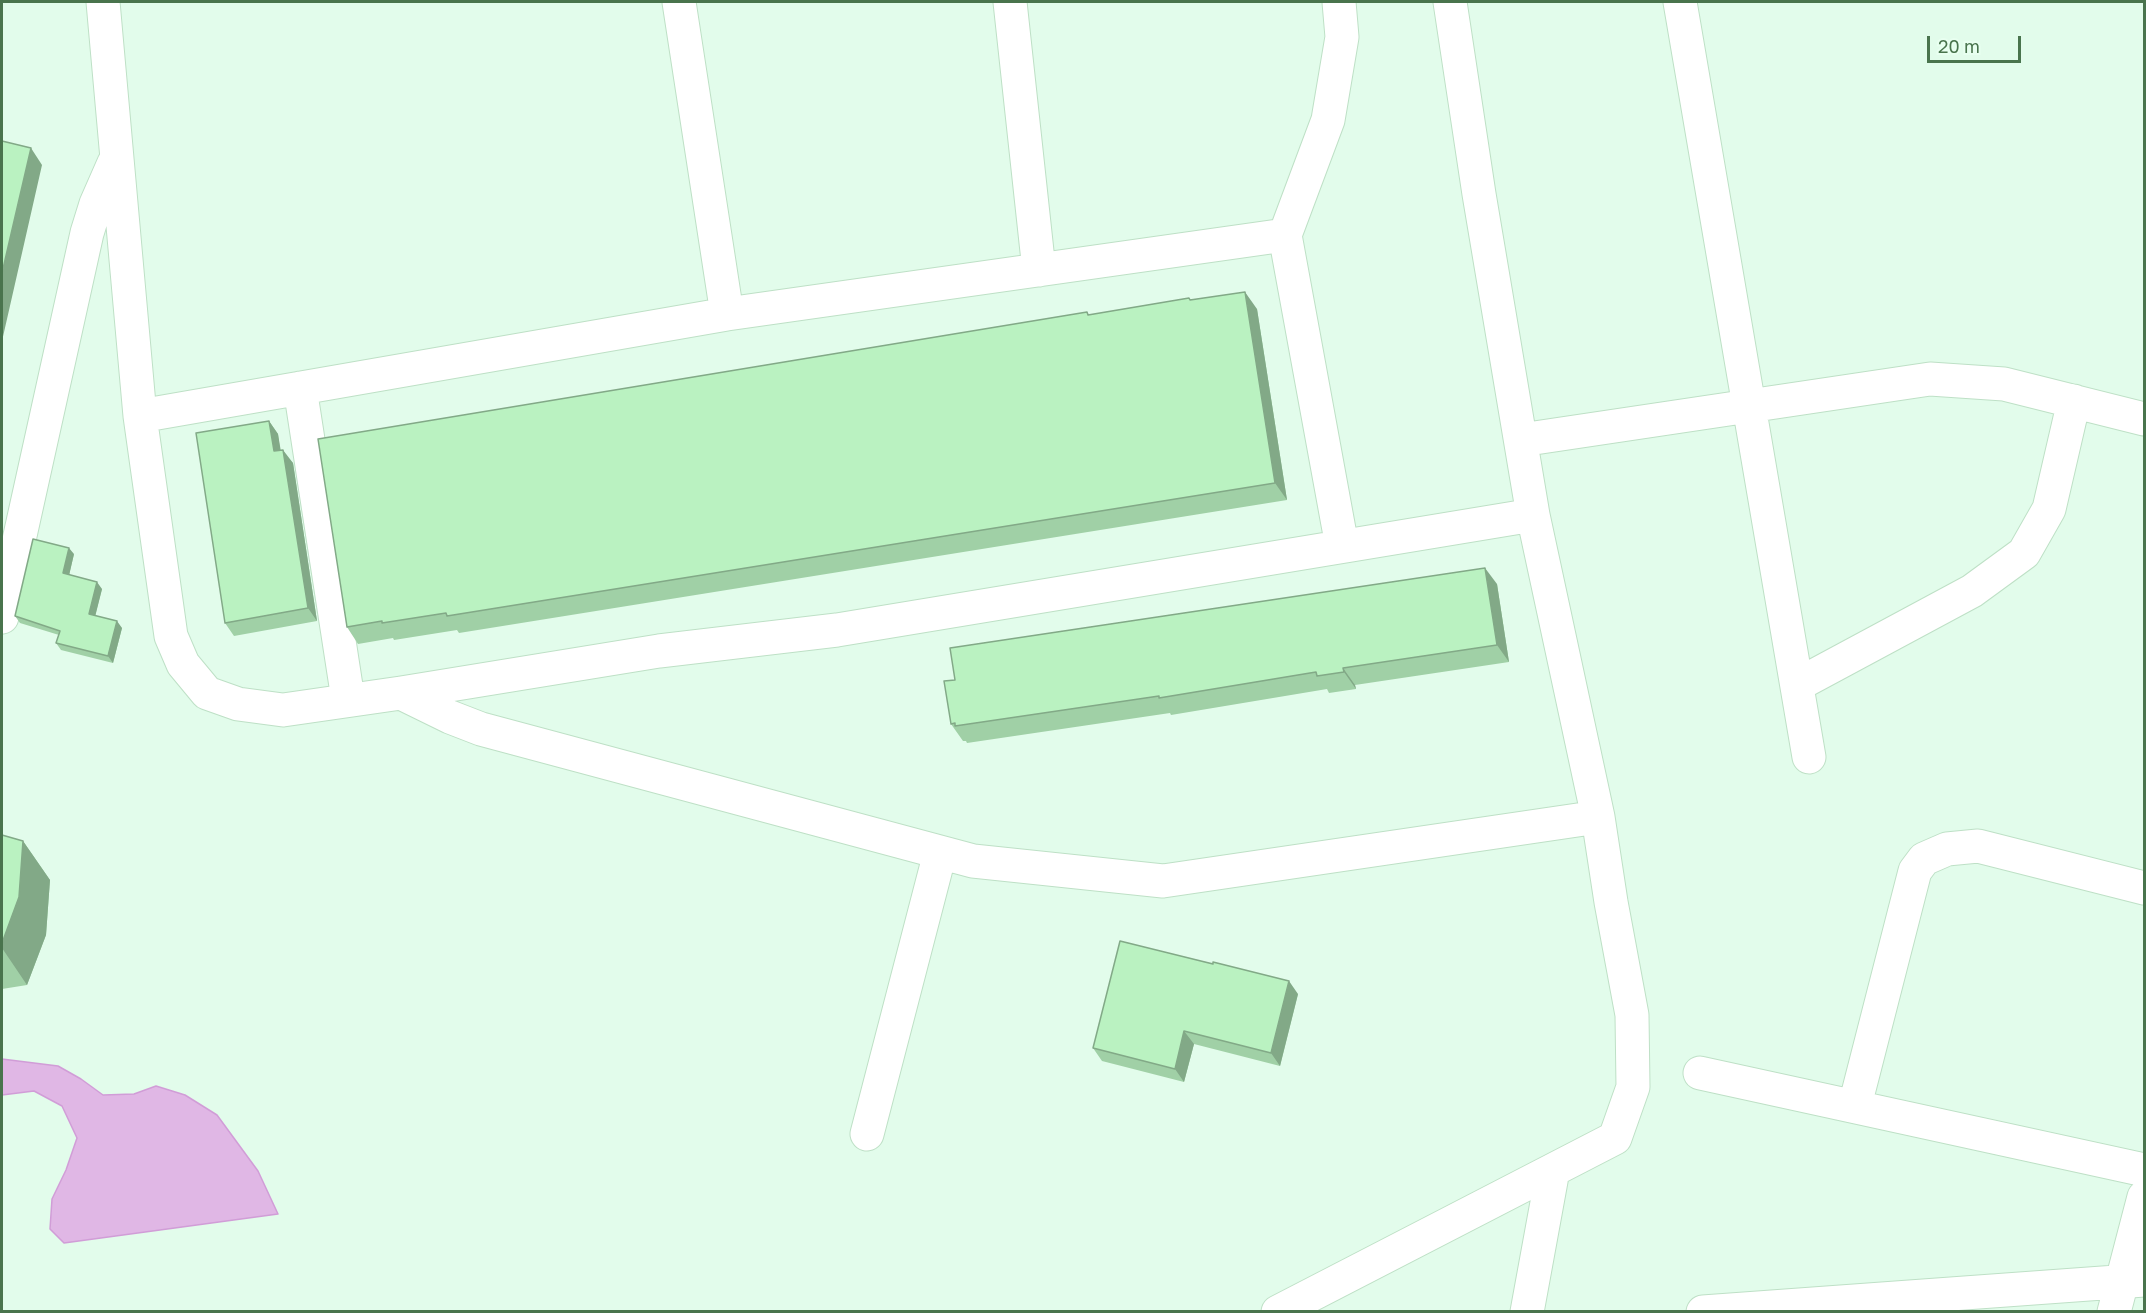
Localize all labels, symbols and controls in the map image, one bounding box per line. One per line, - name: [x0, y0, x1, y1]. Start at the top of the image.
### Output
- scale bar: [1930, 24, 2024, 62]
- text: 20 m: [1938, 35, 1980, 57]

